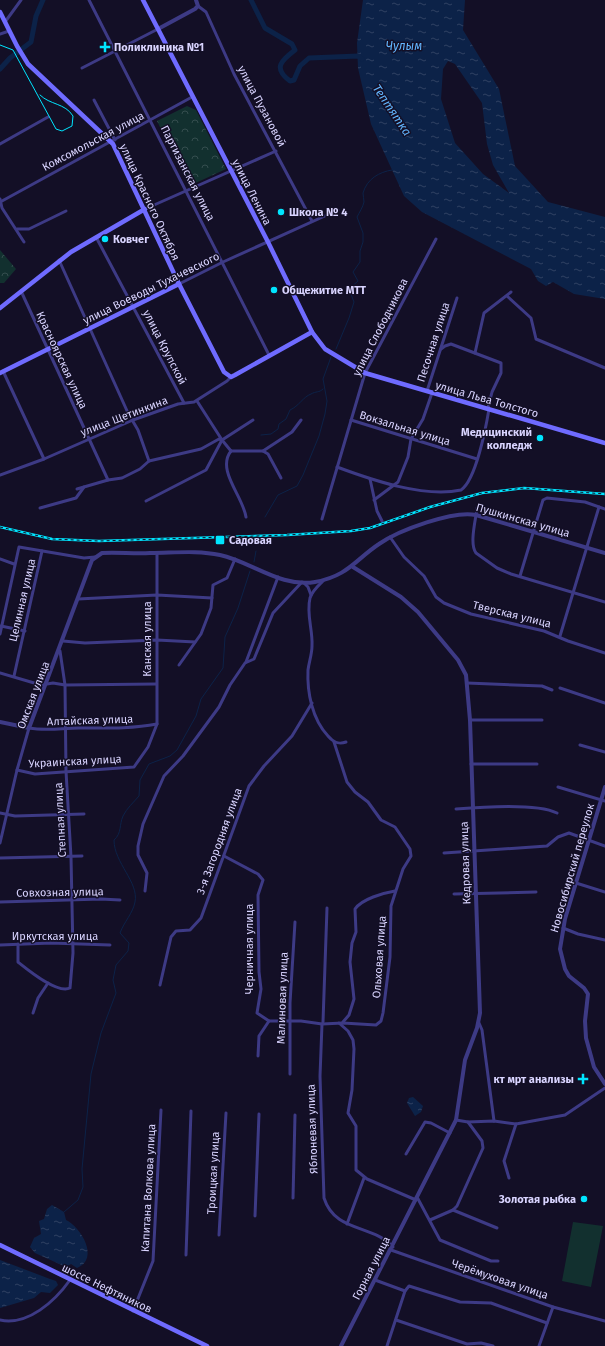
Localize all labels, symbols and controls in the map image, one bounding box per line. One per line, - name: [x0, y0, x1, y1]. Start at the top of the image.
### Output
- water label: Чулым: [386, 39, 422, 53]
- marker: Поликлиника №1: [99, 41, 111, 53]
- place label: Поликлиника №1: [114, 41, 204, 54]
- street label: улица Пузановой: [235, 64, 288, 149]
- water label: Тептятка: [370, 82, 414, 138]
- street label: Комсомольская улица: [40, 109, 146, 174]
- street label: Партизанская улица: [158, 123, 217, 223]
- street label: улица Красного Октября: [117, 142, 182, 263]
- street label: улица Ленина: [229, 157, 274, 227]
- place label: Школа № 4: [289, 206, 347, 219]
- marker: Школа № 4: [276, 207, 286, 217]
- place label: Ковчег: [113, 233, 149, 246]
- marker: Ковчег: [100, 234, 110, 244]
- street label: улица Воеводы Тухачевского: [81, 250, 222, 327]
- street label: улица Слободчикова: [350, 276, 411, 378]
- place label: Общежитие МТТ: [282, 284, 366, 297]
- marker: Общежитие МТТ: [269, 285, 279, 295]
- street label: Песочная улица: [414, 301, 452, 384]
- street label: улица Крупской: [140, 308, 189, 387]
- street label: Красноярская улица: [33, 309, 90, 411]
- street label: улица Льва Толстого: [434, 379, 540, 420]
- street label: улица Щетинкина: [79, 394, 170, 439]
- street label: Вокзальная улица: [358, 408, 452, 448]
- place label: Медицинский колледж: [461, 426, 533, 452]
- marker: Медицинский колледж: [535, 433, 545, 443]
- street label: Пушкинская улица: [475, 501, 571, 540]
- marker: Садовая: [214, 534, 226, 546]
- place label: Садовая: [229, 534, 272, 547]
- street label: Целинная улица: [7, 557, 38, 643]
- street label: Тверская улица: [471, 598, 552, 631]
- street label: Канская улица: [141, 601, 154, 677]
- street label: Омская улица: [15, 660, 52, 731]
- street label: Алтайская улица: [47, 712, 133, 728]
- street label: Украинская улица: [28, 753, 122, 770]
- street label: Степная улица: [52, 782, 69, 858]
- street label: 3-я Загородняя улица: [194, 786, 245, 896]
- street label: Новосибирский переулок: [548, 802, 597, 934]
- street label: Кедровая улица: [458, 821, 473, 905]
- street label: Совхозная улица: [16, 885, 104, 900]
- street label: Черничная улица: [243, 904, 256, 994]
- street label: Ольховая улица: [370, 915, 389, 999]
- street label: Иркутская улица: [12, 930, 98, 943]
- street label: Малиновая улица: [274, 952, 291, 1044]
- place label: кт мрт анализы: [494, 1073, 574, 1086]
- marker: кт мрт анализы: [577, 1073, 589, 1085]
- street label: Яблоневая улица: [304, 1084, 321, 1174]
- street label: Капитана Волкова улица: [139, 1124, 158, 1252]
- street label: Троицкая улица: [205, 1131, 222, 1215]
- place label: Золотая рыбка: [498, 1193, 576, 1206]
- marker: Золотая рыбка: [579, 1194, 589, 1204]
- street label: Горная улица: [350, 1234, 393, 1302]
- street label: Черёмуховая улица: [450, 1257, 550, 1302]
- street label: шоссе Нефтяников: [60, 1261, 154, 1316]

